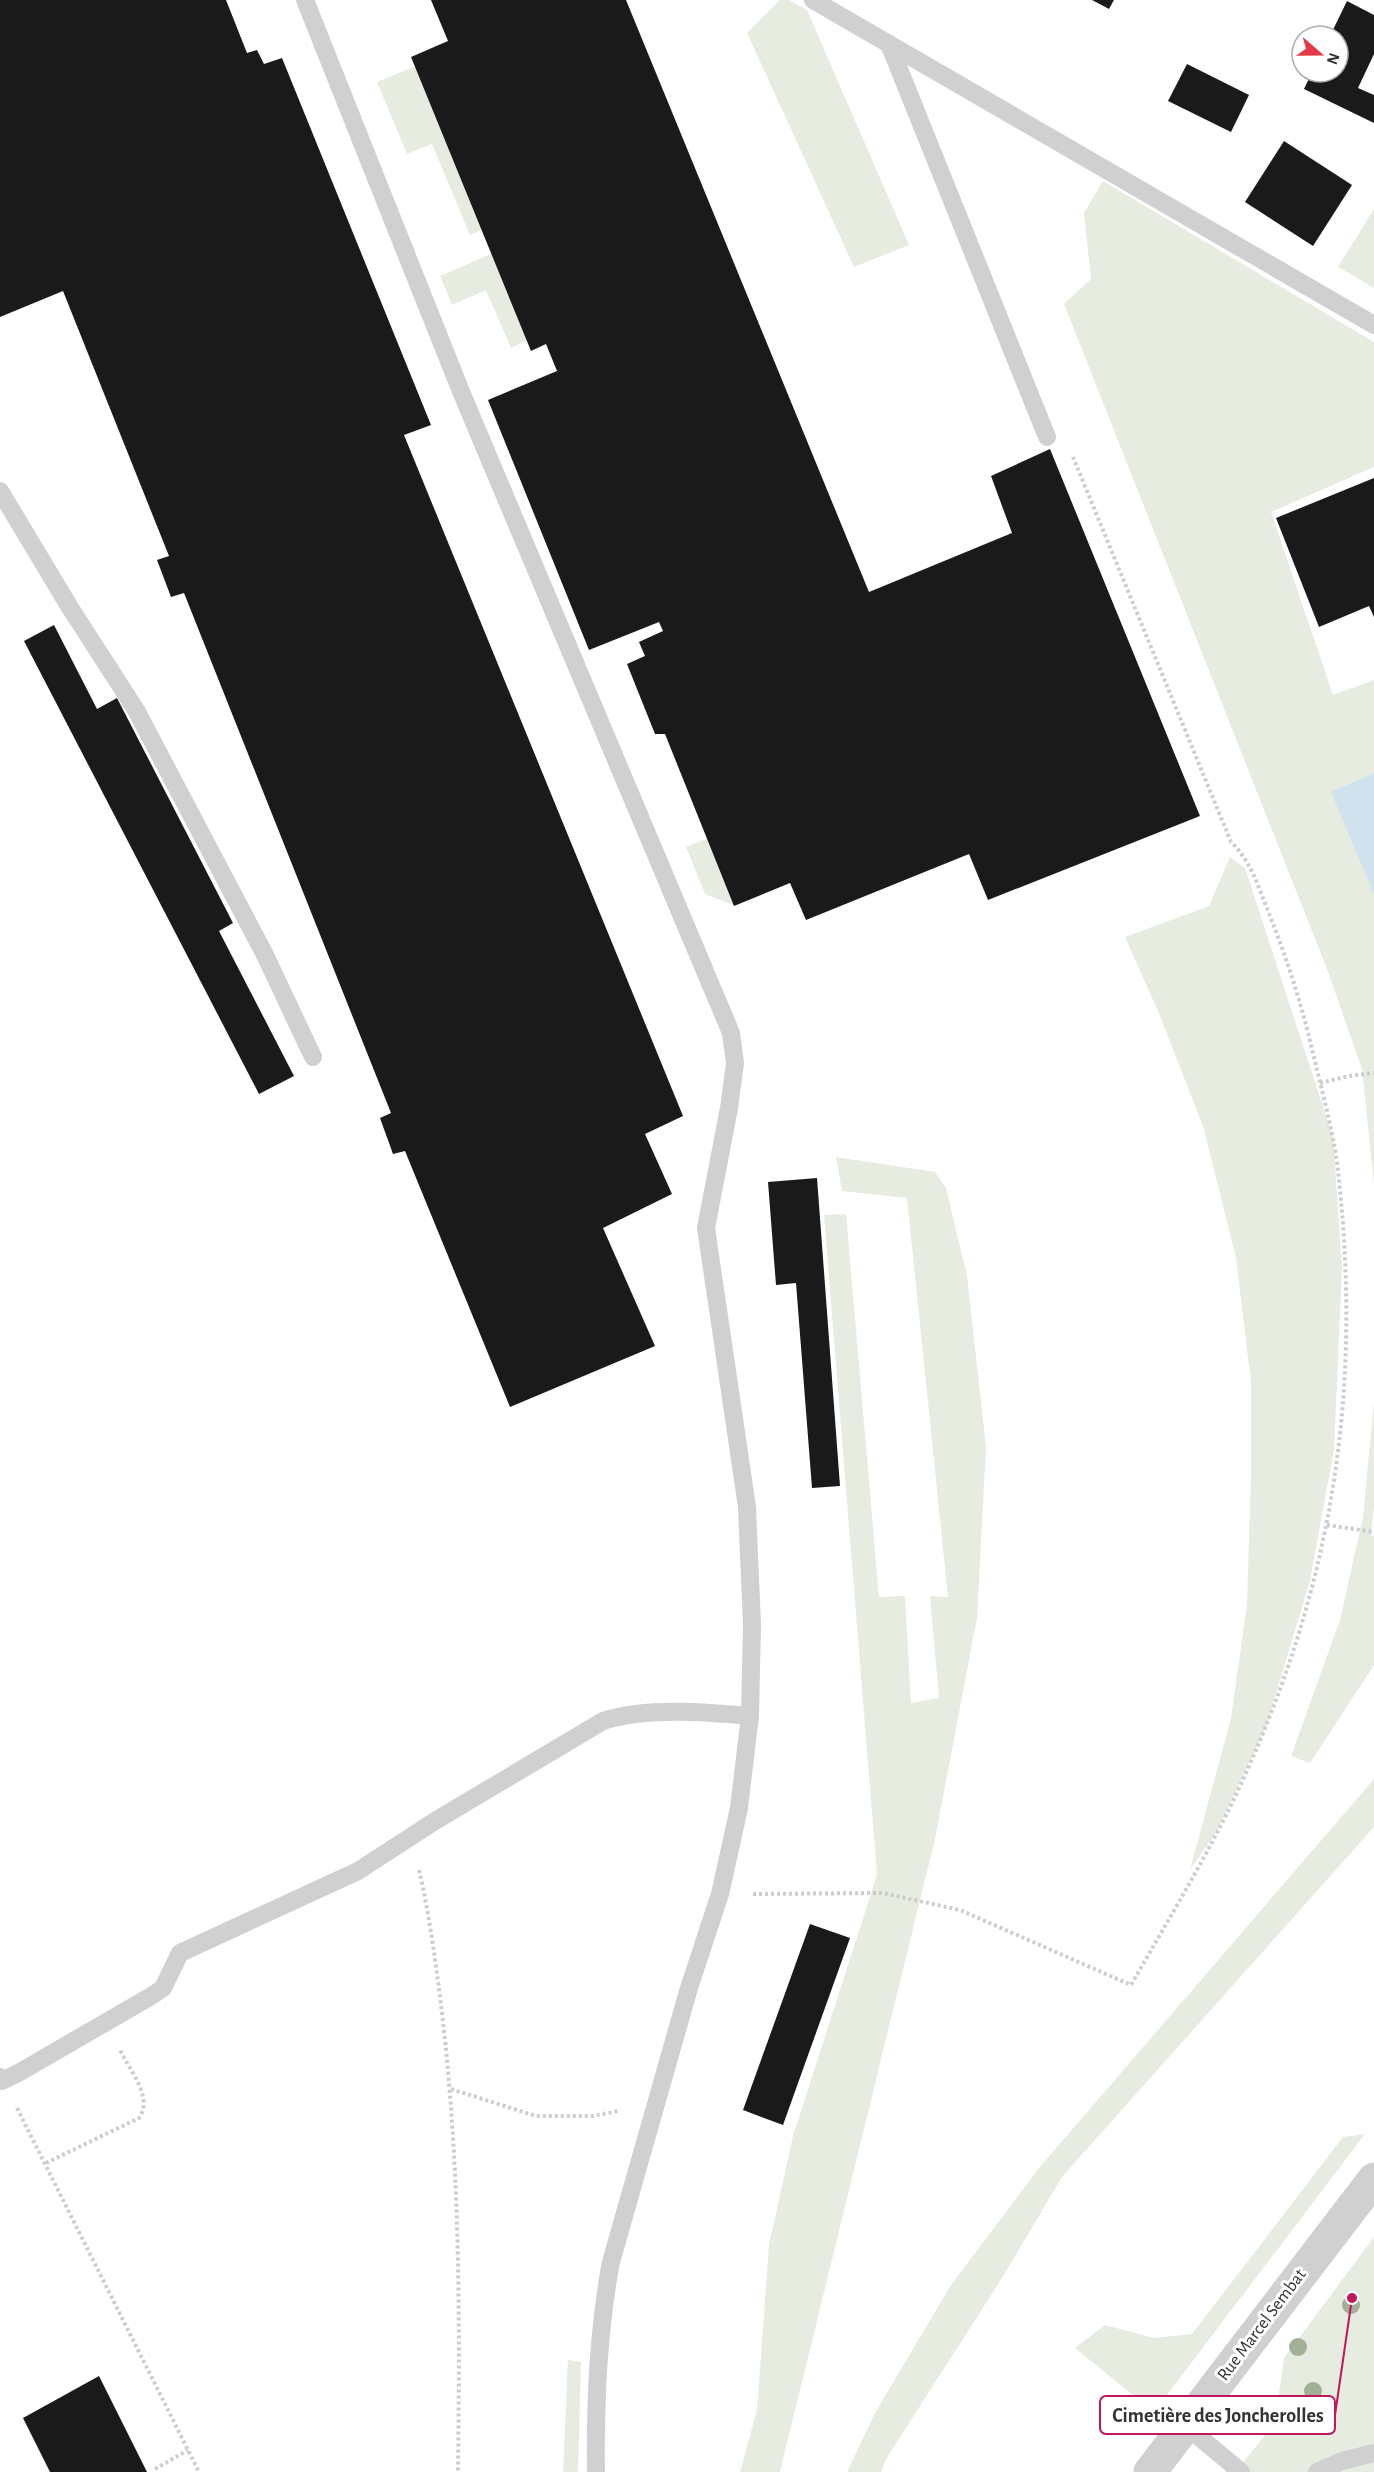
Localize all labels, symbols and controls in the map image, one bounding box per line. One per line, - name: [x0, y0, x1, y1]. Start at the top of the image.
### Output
- north arrow: [1290, 24, 1350, 84]
- text: N: [1324, 51, 1343, 67]
- street label: Rue Marcel Sembat: [1214, 2266, 1310, 2384]
- callout: Cimetière des Joncherolles: [1100, 2396, 1335, 2434]
- text: Cimetière des Joncherolles: [1112, 2406, 1324, 2426]

